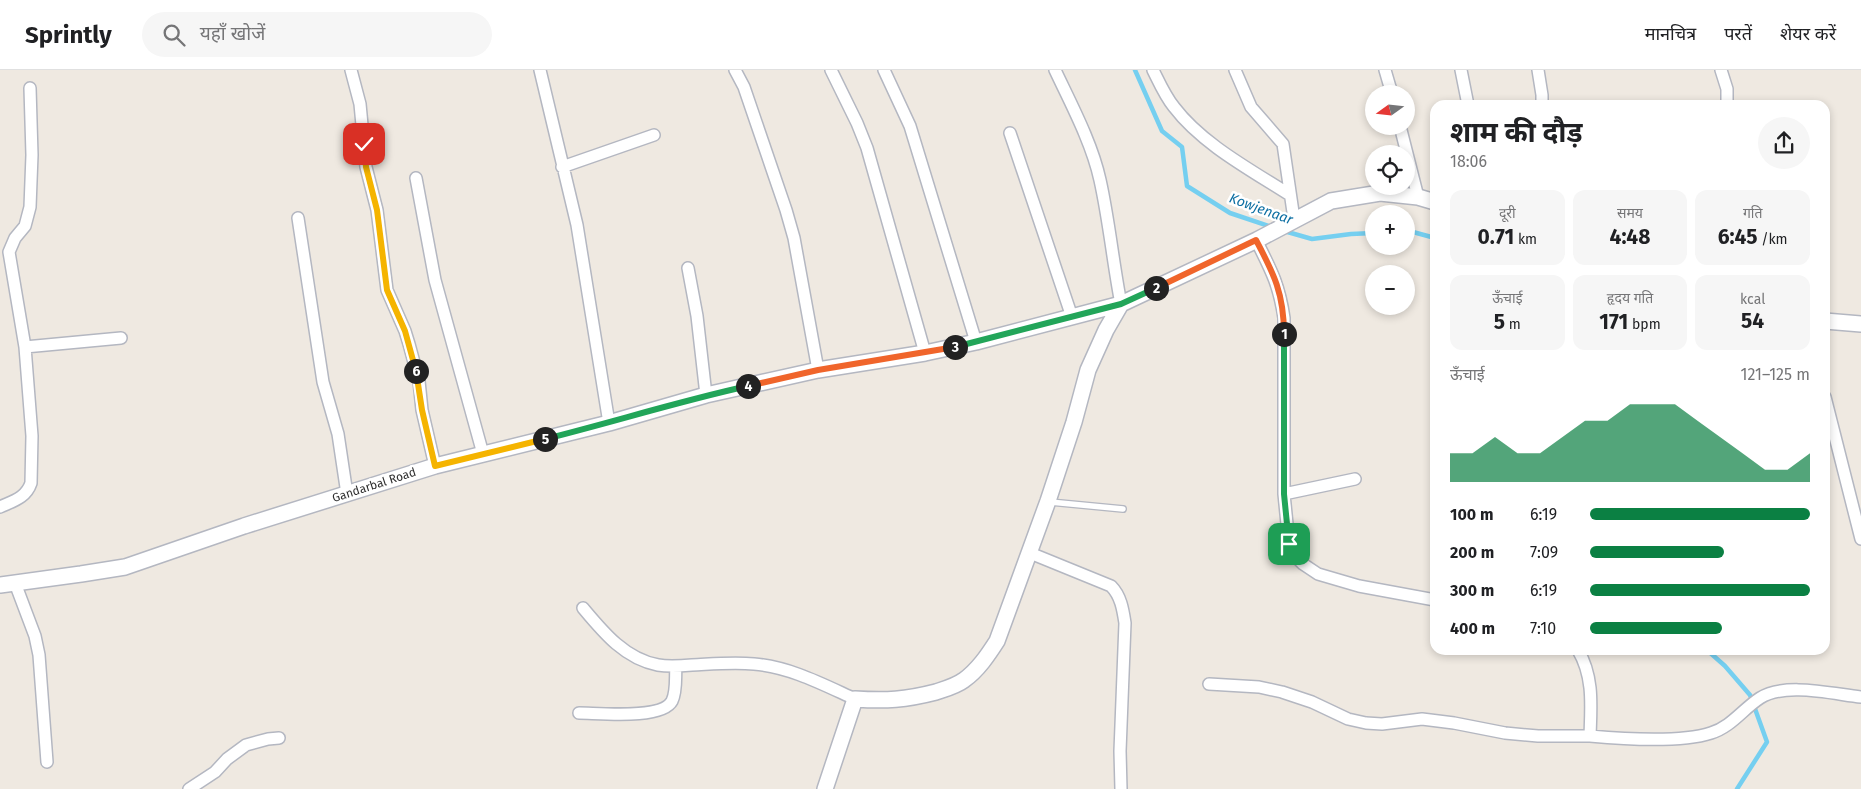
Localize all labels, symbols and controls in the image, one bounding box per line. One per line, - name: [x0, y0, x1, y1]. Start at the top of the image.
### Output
- search box: [142, 12, 492, 57]
- text: Sprintly: [25, 21, 112, 49]
- icon: search: [160, 21, 188, 49]
- text: यहाँ खोजें: [200, 22, 265, 45]
- text: मानचित्र: [1645, 23, 1696, 45]
- text: परतें: [1724, 23, 1752, 45]
- text: शेयर करें: [1780, 23, 1836, 45]
- north arrow: [1365, 85, 1415, 135]
- map controls: [1365, 85, 1415, 315]
- text: शाम की दौड़: [1450, 116, 1582, 149]
- button: share: [1758, 117, 1810, 169]
- pin: [343, 123, 385, 165]
- icon: check: [350, 130, 378, 158]
- button: locate: [1365, 145, 1415, 195]
- text: 18:06: [1450, 152, 1487, 171]
- water label: Kowjenaar: [1227, 190, 1296, 229]
- button: +: [1365, 205, 1415, 255]
- text: दूरी: [1499, 205, 1516, 222]
- text: समय: [1617, 205, 1643, 222]
- text: गति: [1743, 205, 1762, 222]
- text: 0.71: [1478, 224, 1514, 250]
- text: 4:48: [1610, 224, 1650, 250]
- text: 6:45: [1718, 224, 1757, 250]
- text: km: [1514, 231, 1537, 248]
- text: /km: [1757, 231, 1788, 248]
- button: −: [1365, 265, 1415, 315]
- pin: 2: [1144, 276, 1168, 300]
- text: 2: [1153, 280, 1160, 297]
- text: ऊँचाई: [1492, 290, 1523, 307]
- text: हृदय गति: [1607, 290, 1653, 307]
- text: kcal: [1740, 291, 1765, 308]
- text: 54: [1741, 308, 1764, 334]
- text: 5: [1494, 309, 1505, 335]
- text: 171: [1599, 309, 1628, 335]
- text: m: [1505, 316, 1521, 333]
- text: bpm: [1628, 316, 1661, 333]
- pin: 1: [1272, 322, 1296, 346]
- text: 1: [1281, 326, 1288, 343]
- pin: 3: [942, 334, 968, 360]
- text: 3: [952, 339, 959, 356]
- pin: 6: [404, 358, 428, 384]
- text: 6: [413, 363, 420, 380]
- text: ऊँचाई: [1450, 365, 1485, 384]
- text: 121–125 m: [1741, 365, 1810, 384]
- pin: 4: [736, 374, 760, 398]
- text: 4: [745, 378, 752, 395]
- pin: 5: [532, 426, 558, 452]
- text: 5: [542, 431, 549, 448]
- street label: Gandarbal Road: [330, 465, 418, 505]
- text: 100 m: [1450, 505, 1493, 524]
- text: 6:19: [1530, 505, 1557, 524]
- pin: [1268, 523, 1310, 565]
- icon: arrive: [1275, 530, 1303, 558]
- text: 200 m: [1450, 543, 1494, 562]
- text: 7:09: [1530, 543, 1558, 562]
- text: 300 m: [1450, 581, 1494, 600]
- text: 6:19: [1530, 581, 1557, 600]
- text: 400 m: [1450, 619, 1495, 638]
- text: 7:10: [1530, 619, 1556, 638]

